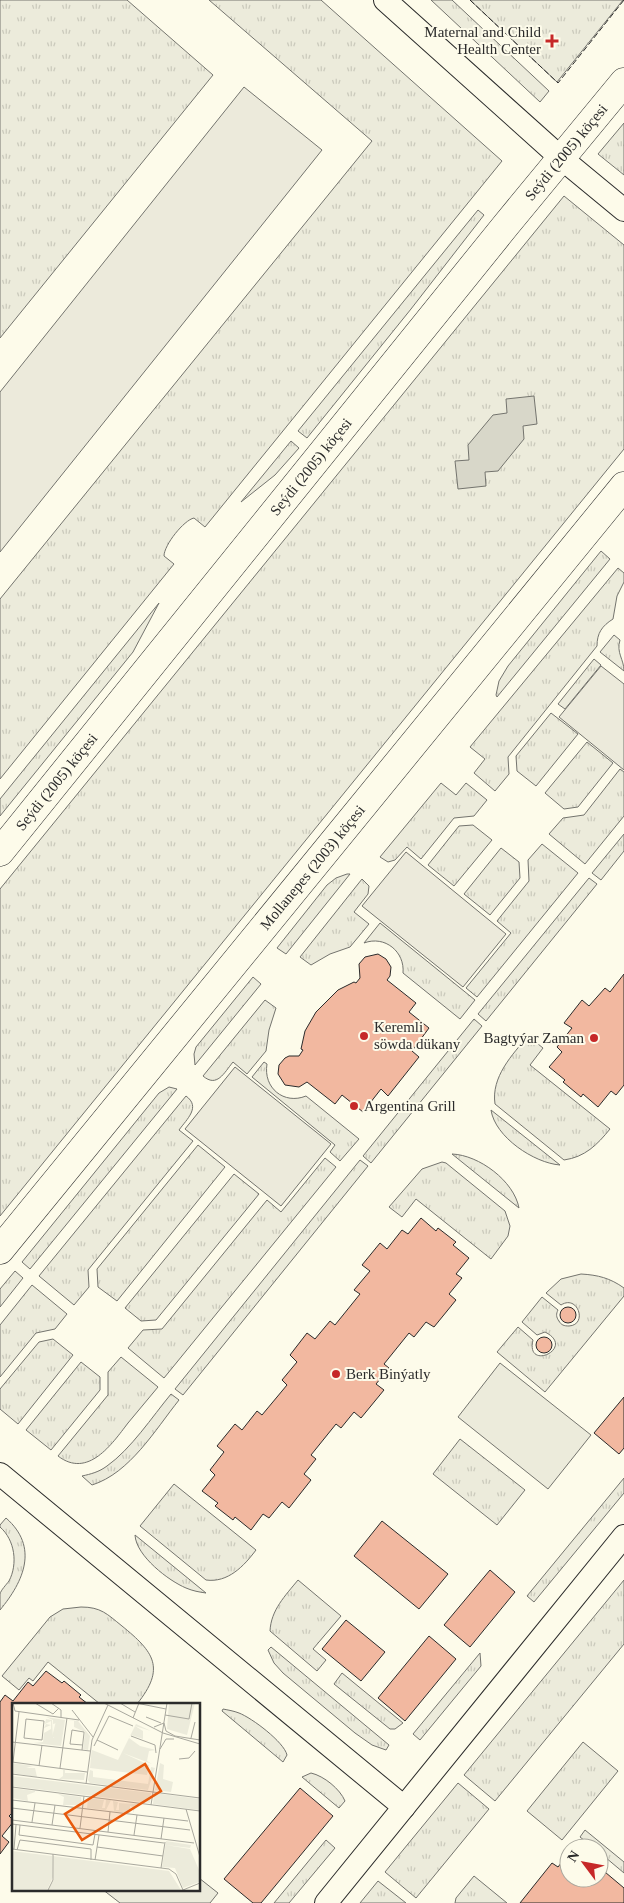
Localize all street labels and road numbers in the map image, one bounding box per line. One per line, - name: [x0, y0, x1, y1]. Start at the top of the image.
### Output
- street label: Seýdi (2005) köçesi: [522, 101, 610, 204]
- street label: Seýdi (2005) köçesi: [267, 415, 355, 519]
- street label: Seýdi (2005) köçesi: [13, 730, 100, 834]
- street label: Mollanepes (2003) köçesi: [257, 802, 368, 933]

